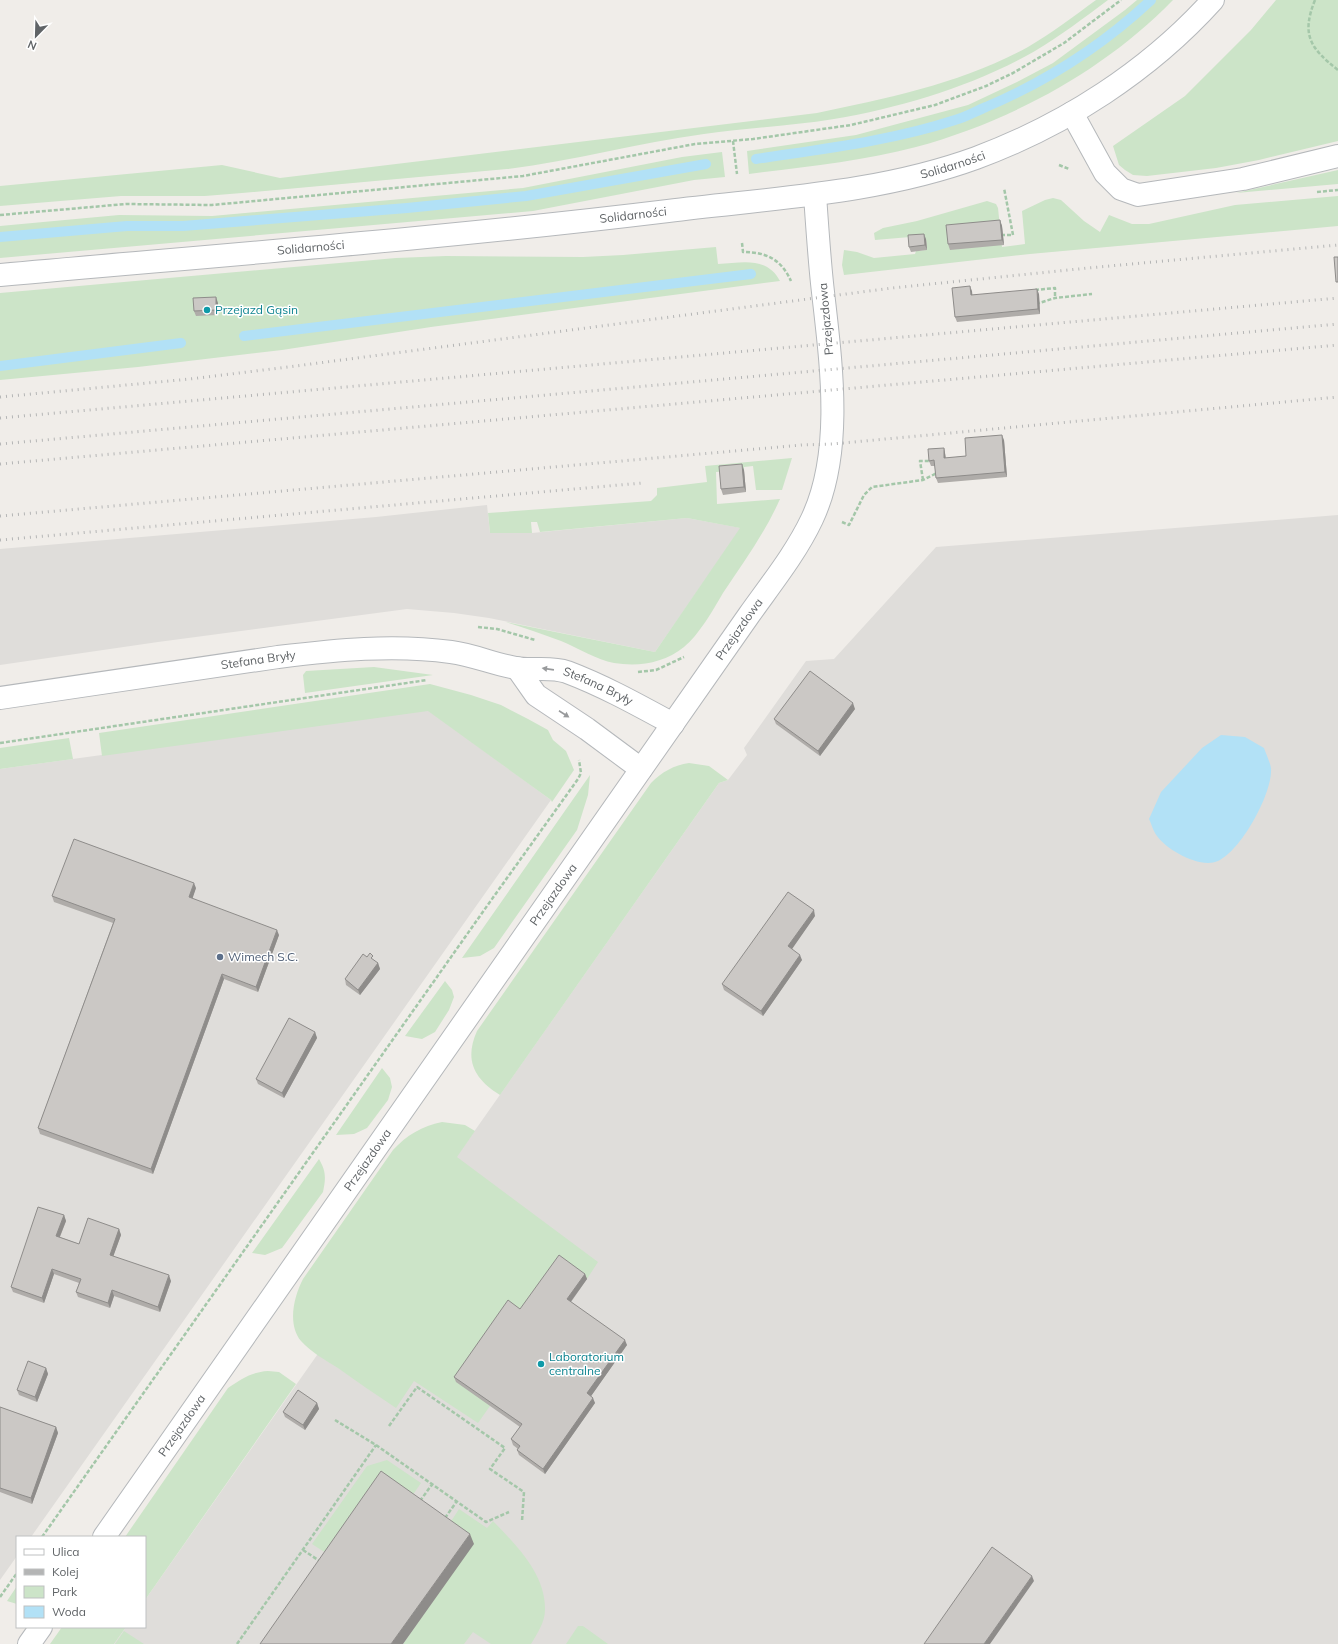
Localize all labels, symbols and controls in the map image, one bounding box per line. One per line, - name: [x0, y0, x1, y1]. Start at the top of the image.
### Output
- north arrow: [16, 16, 56, 56]
- text: N: [26, 37, 39, 53]
- street label: Solidarności: [918, 147, 987, 182]
- street label: Solidarności: [599, 203, 668, 226]
- street label: Solidarności: [277, 237, 345, 258]
- street label: Przejazdowa: [815, 282, 836, 356]
- place label: Przejazd Gąsin: [215, 302, 298, 317]
- marker: Przejazd Gąsin: [202, 305, 212, 315]
- street label: Przejazdowa: [712, 595, 766, 663]
- street label: Stefana Bryły: [220, 647, 297, 672]
- street label: Stefana Bryły: [561, 663, 636, 708]
- one-way arrow: [542, 666, 555, 672]
- one-way arrow: [559, 710, 570, 718]
- street label: Przejazdowa: [526, 860, 580, 928]
- place label: Wimech S.C.: [228, 949, 298, 964]
- marker: Wimech S.C.: [215, 952, 225, 962]
- street label: Przejazdowa: [340, 1126, 394, 1194]
- place label: Laboratorium centralne: [549, 1349, 624, 1378]
- marker: Laboratorium centralne: [536, 1359, 546, 1369]
- street label: Przejazdowa: [155, 1391, 208, 1459]
- legend: [16, 1536, 146, 1628]
- text: Ulica: [52, 1544, 80, 1559]
- text: Kolej: [52, 1564, 79, 1579]
- text: Park: [52, 1584, 78, 1599]
- text: Woda: [52, 1604, 86, 1619]

